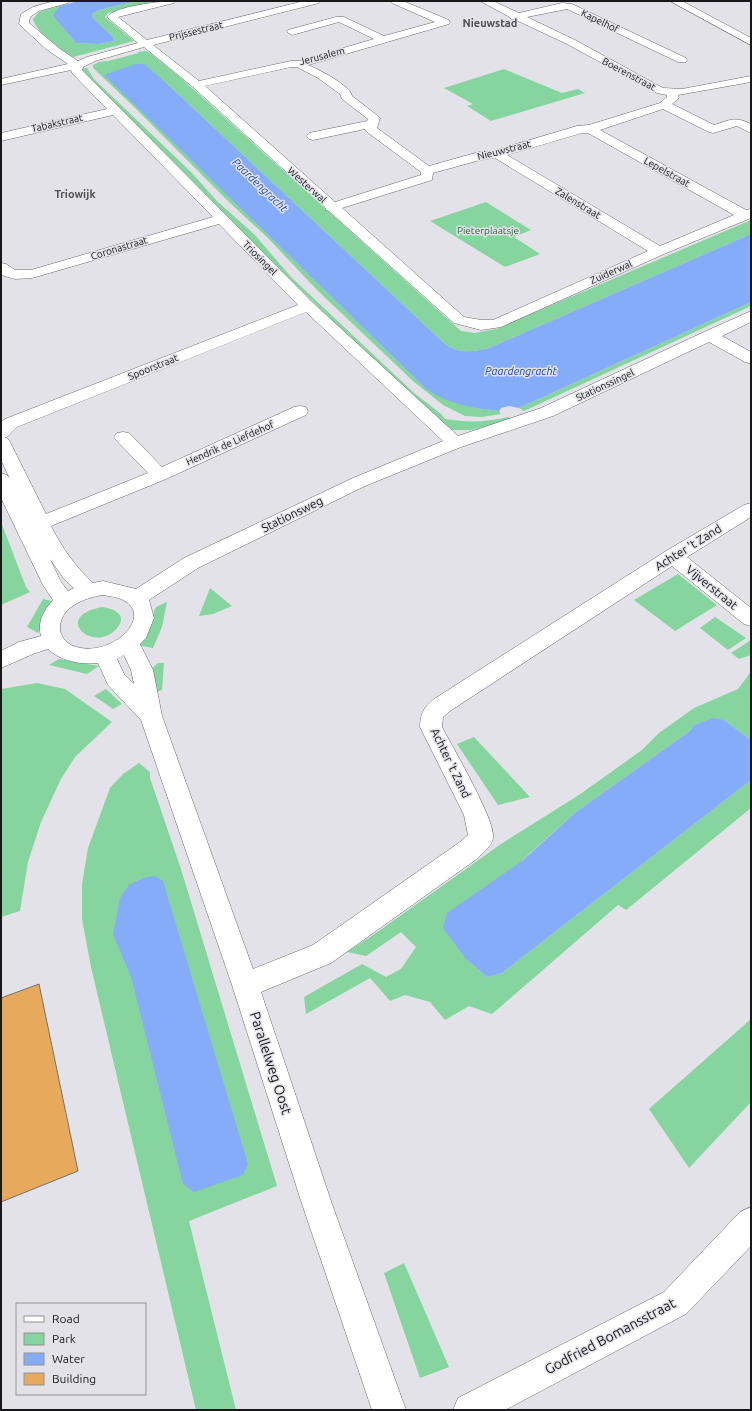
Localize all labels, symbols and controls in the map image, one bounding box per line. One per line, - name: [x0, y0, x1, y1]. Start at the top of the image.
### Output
- street label: Kapelhof: [579, 7, 621, 35]
- district label: Nieuwstad: [463, 17, 517, 29]
- street label: Prijssestraat: [168, 19, 224, 43]
- street label: Jerusalem: [298, 45, 346, 67]
- street label: Boerenstraat: [600, 55, 658, 93]
- street label: Tabakstraat: [30, 112, 84, 134]
- street label: Nieuwstraat: [476, 138, 532, 162]
- street label: Lepelstraat: [642, 155, 692, 189]
- water label: Paardengracht: [230, 156, 290, 215]
- street label: Westerwal: [286, 165, 329, 205]
- street label: Zalenstraat: [553, 185, 603, 221]
- district label: Triowijk: [54, 188, 96, 200]
- park label: Pieterplaatsje: [457, 225, 519, 236]
- street label: Coronastraat: [89, 234, 149, 262]
- street label: Triosingel: [241, 239, 280, 278]
- street label: Zuiderwal: [588, 258, 634, 286]
- street label: Spoorstraat: [126, 352, 180, 382]
- water label: Paardengracht: [485, 365, 558, 377]
- street label: Stationssingel: [574, 367, 636, 403]
- street label: Hendrik de Liefdehof: [184, 419, 276, 467]
- street label: Stationsweg: [259, 494, 325, 534]
- street label: Achter 't Zand: [652, 521, 724, 573]
- street label: Vijverstraat: [684, 562, 741, 612]
- street label: Achter 't Zand: [428, 726, 474, 800]
- street label: Parallelweg Oost: [247, 1010, 295, 1117]
- street label: Godfried Bomansstraat: [542, 1294, 679, 1377]
- legend: [16, 1303, 146, 1395]
- text: Road: [52, 1312, 80, 1325]
- text: Park: [52, 1332, 76, 1345]
- text: Water: [52, 1352, 85, 1365]
- text: Building: [52, 1372, 96, 1385]

